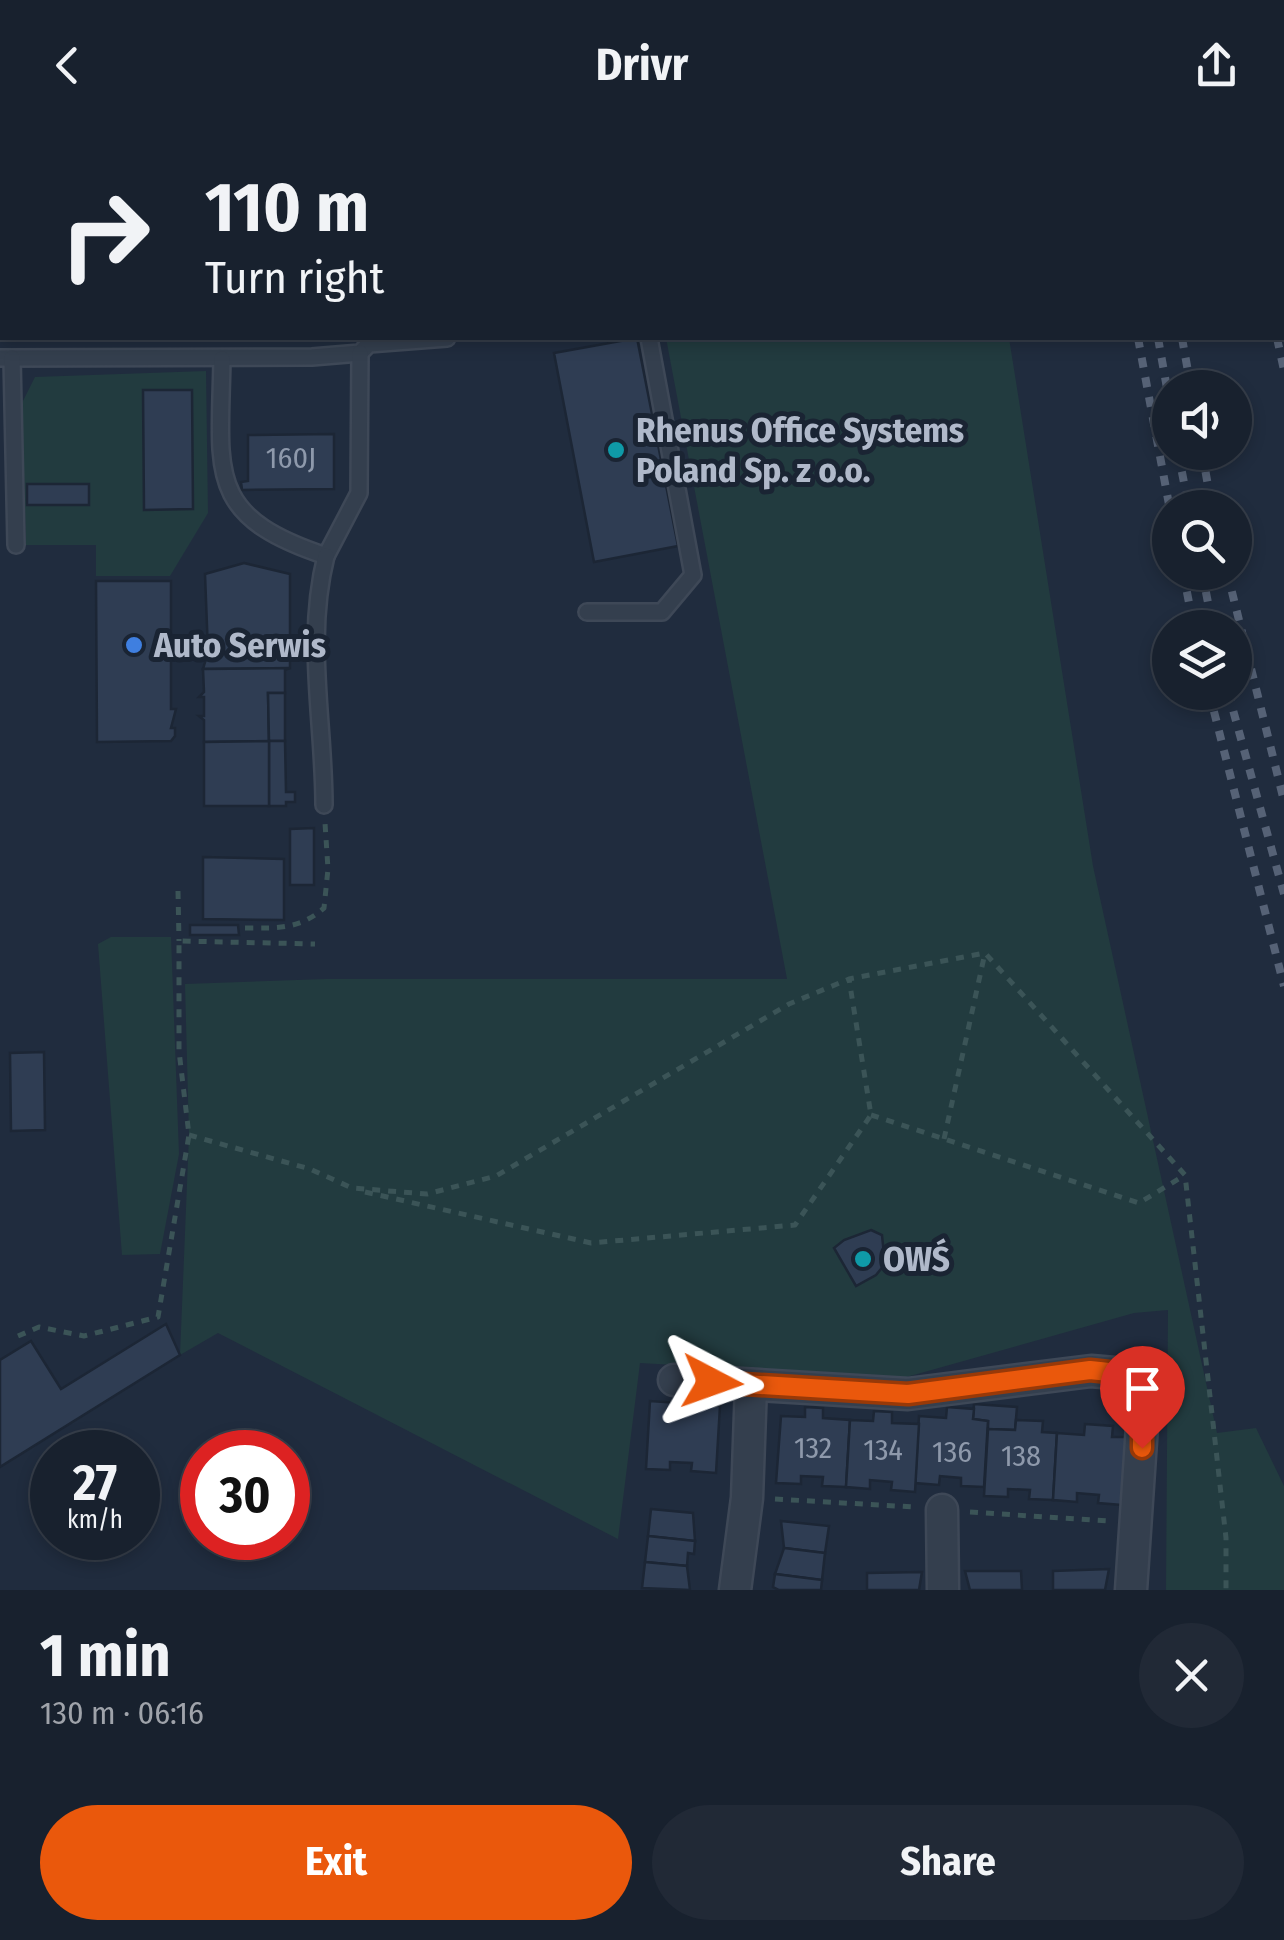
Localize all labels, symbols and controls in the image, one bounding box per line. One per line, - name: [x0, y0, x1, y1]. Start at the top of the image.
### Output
- icon: back: [40, 38, 95, 93]
- text: Drivr: [596, 38, 688, 92]
- icon: share: [1189, 38, 1244, 93]
- text: 110 m: [205, 166, 369, 250]
- icon: right: [40, 170, 170, 300]
- text: Turn right: [205, 251, 384, 305]
- map controls: [1152, 370, 1252, 710]
- button: sound: [1152, 370, 1252, 470]
- place label: Rhenus Office Systems Poland Sp. z o.o.: [636, 409, 964, 491]
- marker: Rhenus Office Systems Poland Sp. z o.o.: [605, 439, 627, 461]
- house number: 160J: [266, 440, 316, 476]
- button: search: [1152, 490, 1252, 590]
- button: layers: [1152, 610, 1252, 710]
- place label: Auto Serwis: [153, 624, 326, 666]
- marker: Auto Serwis: [123, 634, 145, 656]
- place label: OWŚ: [883, 1238, 950, 1280]
- marker: OWŚ: [852, 1248, 874, 1270]
- position arrow: [660, 1330, 764, 1434]
- pin: [1100, 1346, 1185, 1449]
- icon: arrive: [1115, 1361, 1170, 1416]
- speed limit sign: 30: [180, 1430, 310, 1560]
- house number: 132: [794, 1430, 832, 1466]
- house number: 134: [863, 1432, 903, 1468]
- house number: 136: [932, 1434, 972, 1470]
- house number: 138: [1001, 1438, 1041, 1474]
- text: 27: [73, 1453, 117, 1513]
- text: km/h: [67, 1505, 123, 1535]
- text: 1 min: [40, 1620, 171, 1692]
- button: close: [1139, 1623, 1244, 1728]
- text: 130 m · 06:16: [40, 1694, 204, 1732]
- button: Exit: [40, 1805, 632, 1920]
- button: Share: [652, 1805, 1244, 1920]

